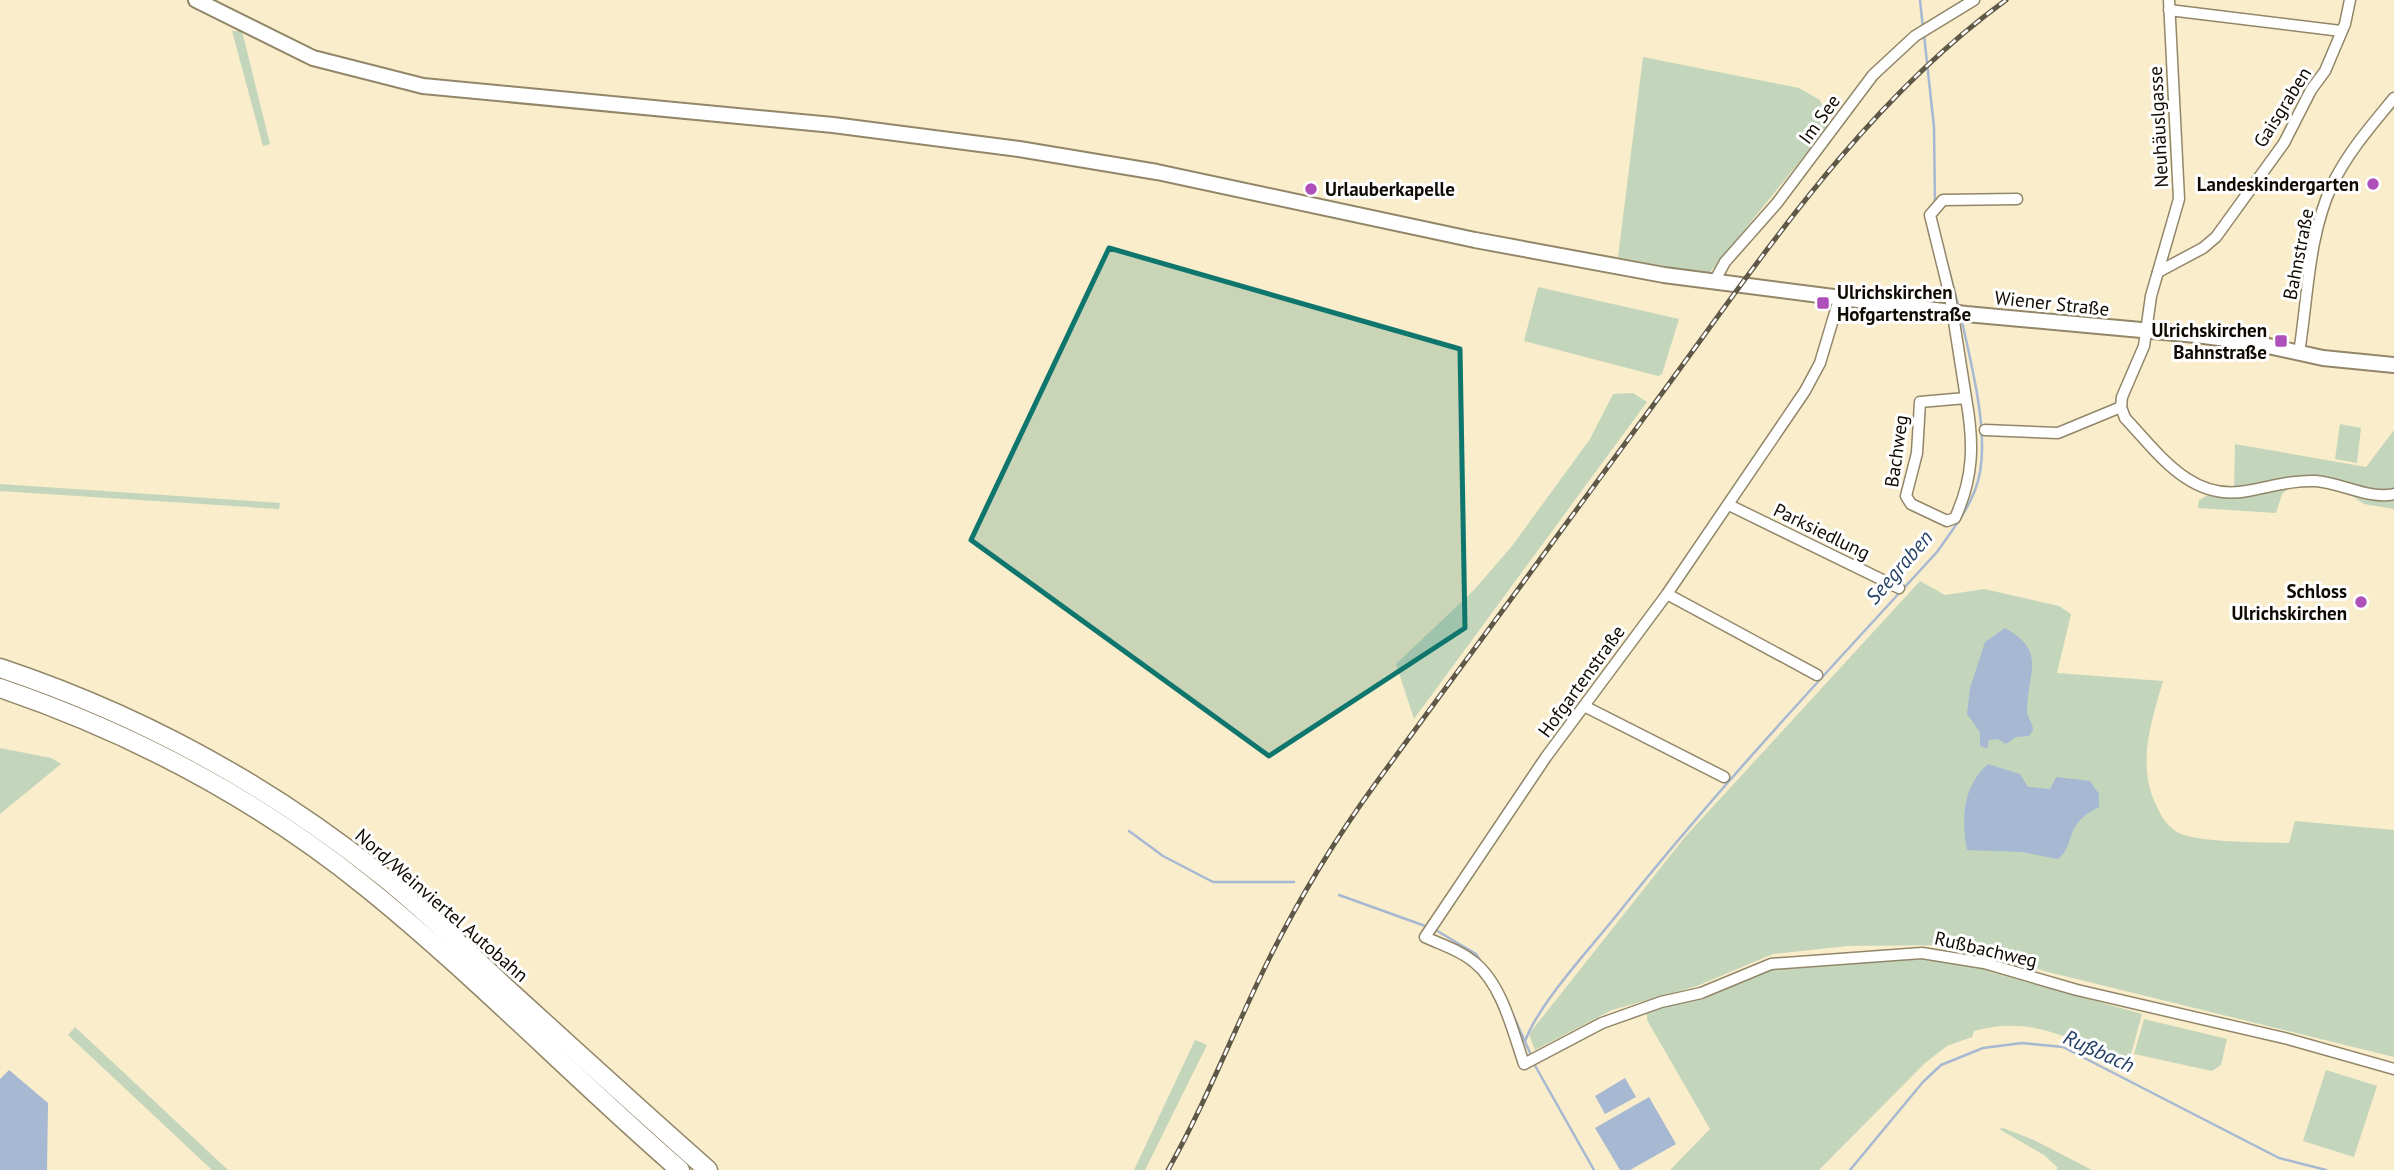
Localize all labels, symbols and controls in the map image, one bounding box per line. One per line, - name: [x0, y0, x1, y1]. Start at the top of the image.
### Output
- street label: Gaisgraben: [2248, 62, 2316, 152]
- street label: Neuhäuslgasse: [2143, 66, 2173, 188]
- street label: Im See: [1793, 90, 1845, 148]
- place label: Landeskindergarten: [2197, 172, 2359, 196]
- marker: Landeskindergarten: [2365, 176, 2381, 192]
- place label: Urlauberkapelle: [1325, 177, 1455, 201]
- marker: Urlauberkapelle: [1303, 181, 1319, 197]
- street label: Bahnstraße: [2277, 206, 2319, 302]
- place label: Ulrichskirchen Hofgartenstraße: [1837, 280, 1971, 326]
- street label: Wiener Straße: [1993, 285, 2111, 321]
- marker: Ulrichskirchen Hofgartenstraße: [1815, 295, 1831, 311]
- place label: Ulrichskirchen Bahnstraße: [2151, 318, 2267, 364]
- marker: Ulrichskirchen Bahnstraße: [2273, 333, 2289, 349]
- street label: Bachweg: [1879, 413, 1913, 489]
- street label: Parksiedlung: [1770, 497, 1874, 565]
- water label: Seegraben: [1859, 524, 1939, 610]
- place label: Schloss Ulrichskirchen: [2231, 579, 2347, 625]
- marker: Schloss Ulrichskirchen: [2353, 594, 2369, 610]
- street label: Hofgartenstraße: [1532, 620, 1630, 742]
- street label: Nord/Weinviertel Autobahn: [351, 823, 533, 987]
- street label: Rußbachweg: [1932, 926, 2040, 972]
- water label: Rußbach: [2059, 1023, 2139, 1079]

